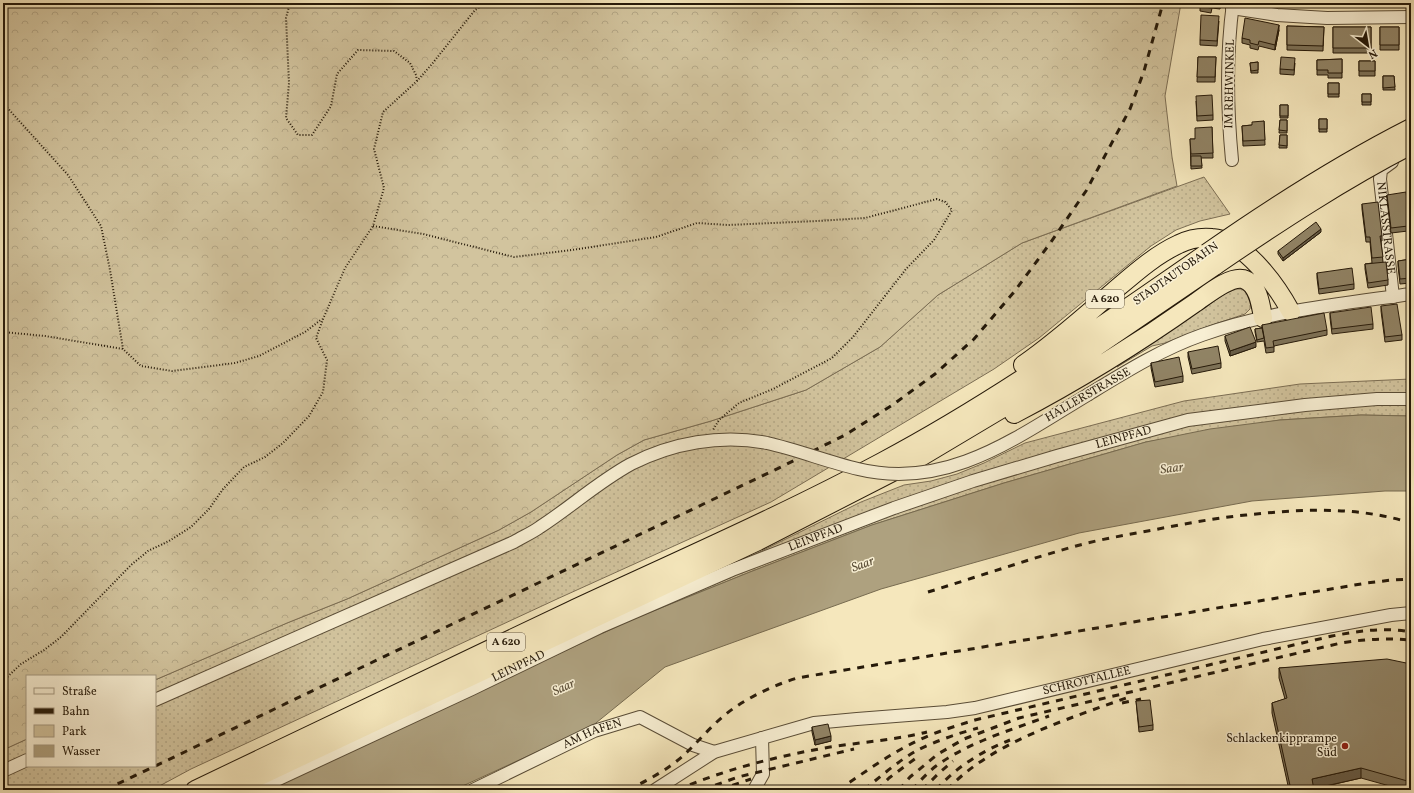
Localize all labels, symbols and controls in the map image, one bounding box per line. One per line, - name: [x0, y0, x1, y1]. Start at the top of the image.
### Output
- north arrow: [1348, 26, 1388, 66]
- street label: IM REHWINKEL: [1221, 39, 1239, 129]
- text: N: [1365, 45, 1380, 62]
- street label: NIKLASSTRASSE: [1372, 181, 1398, 275]
- street label: STADTAUTOBAHN: [1130, 238, 1222, 309]
- road number: A 620: [1086, 290, 1124, 308]
- street label: HALLERSTRASSE: [1042, 364, 1134, 426]
- street label: LEINPFAD: [1094, 422, 1154, 453]
- water label: Saar: [1159, 459, 1185, 479]
- street label: LEINPFAD: [786, 520, 846, 556]
- water label: Saar: [849, 553, 877, 577]
- road number: A 620: [487, 633, 525, 651]
- street label: LEINPFAD: [489, 647, 548, 686]
- street label: SCHROTTALLEE: [1041, 663, 1132, 699]
- legend: [26, 675, 156, 767]
- water label: Saar: [550, 675, 578, 701]
- text: Straße: [62, 684, 97, 700]
- text: Bahn: [62, 704, 90, 720]
- street label: AM HAFEN: [560, 715, 624, 753]
- text: Park: [62, 724, 87, 740]
- place label: Schlackenkipprampe Süd: [1226, 731, 1337, 761]
- marker: Schlackenkipprampe Süd: [1340, 741, 1350, 751]
- text: Wasser: [62, 744, 100, 760]

